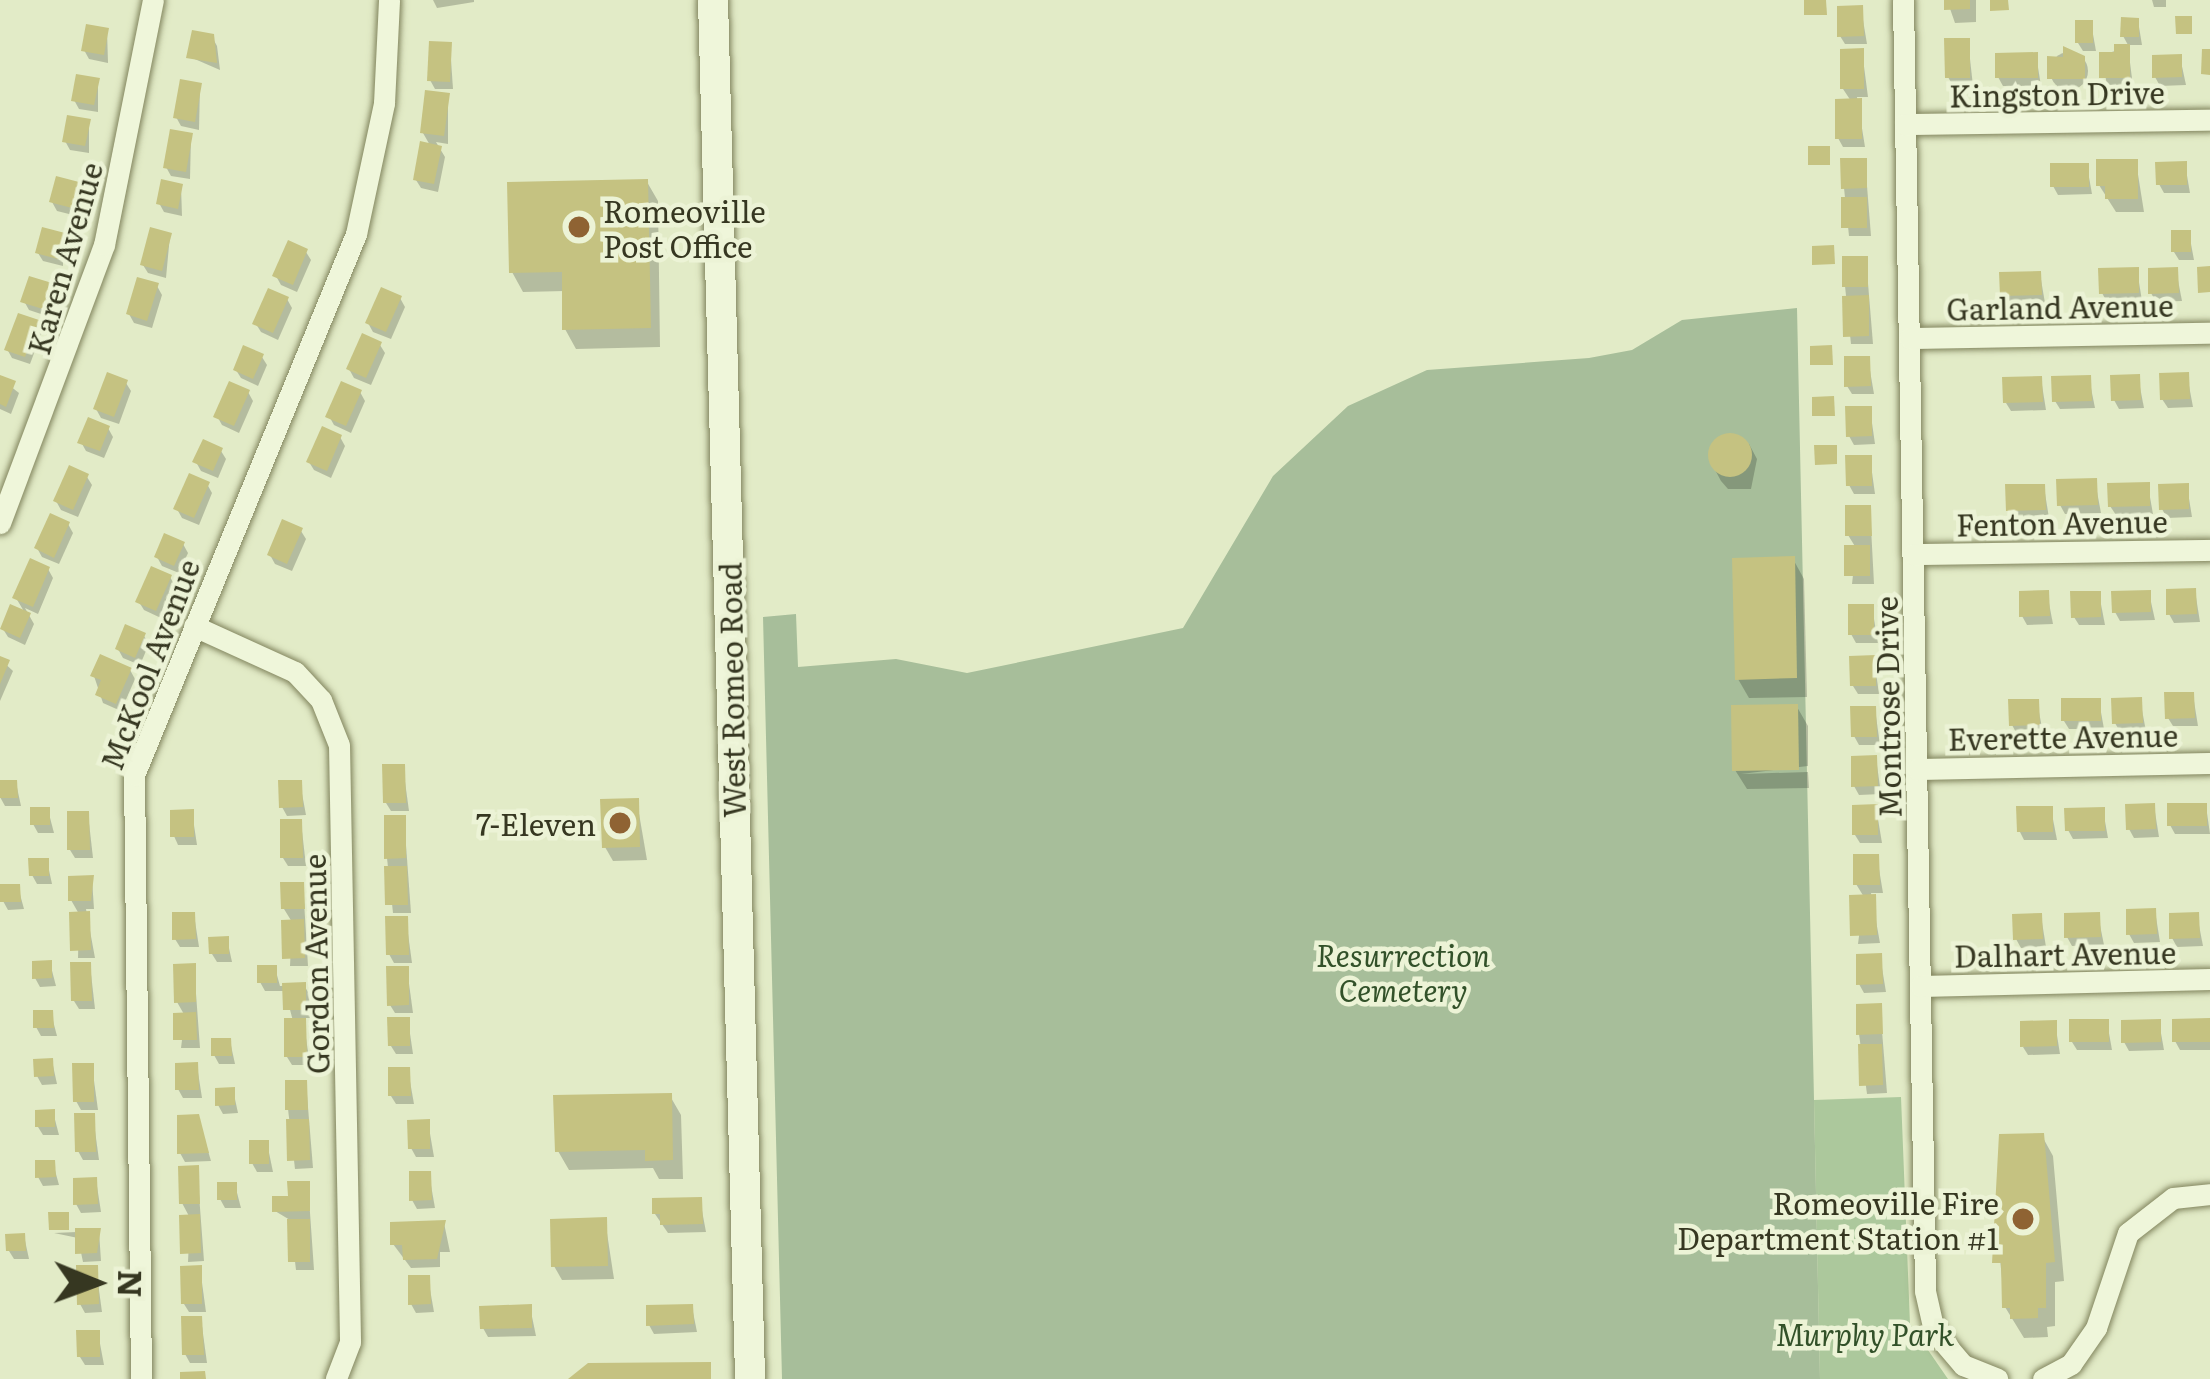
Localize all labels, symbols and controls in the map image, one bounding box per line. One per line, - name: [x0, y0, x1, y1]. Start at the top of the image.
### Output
- street label: Kingston Drive: [1949, 73, 2165, 113]
- street label: Karen Avenue: [19, 158, 109, 358]
- place label: Romeoville Post Office: [603, 192, 766, 262]
- marker: Romeoville Post Office: [566, 214, 592, 240]
- street label: Garland Avenue: [1946, 286, 2174, 326]
- street label: Fenton Avenue: [1956, 502, 2168, 542]
- street label: McKool Avenue: [92, 554, 206, 774]
- street label: West Romeo Road: [711, 562, 751, 818]
- street label: Montrose Drive: [1867, 596, 1907, 818]
- street label: Everette Avenue: [1947, 716, 2179, 756]
- place label: 7-Eleven: [476, 805, 596, 841]
- marker: 7-Eleven: [607, 810, 633, 836]
- street label: Gordon Avenue: [295, 854, 335, 1074]
- street label: Dalhart Avenue: [1953, 933, 2177, 973]
- park label: Resurrection Cemetery: [1316, 936, 1490, 1006]
- place label: Romeoville Fire Department Station #1: [1677, 1184, 1999, 1254]
- marker: Romeoville Fire Department Station #1: [2010, 1206, 2036, 1232]
- north arrow: [36, 1223, 156, 1343]
- text: N: [108, 1269, 157, 1298]
- park label: Murphy Park: [1776, 1315, 1954, 1351]

